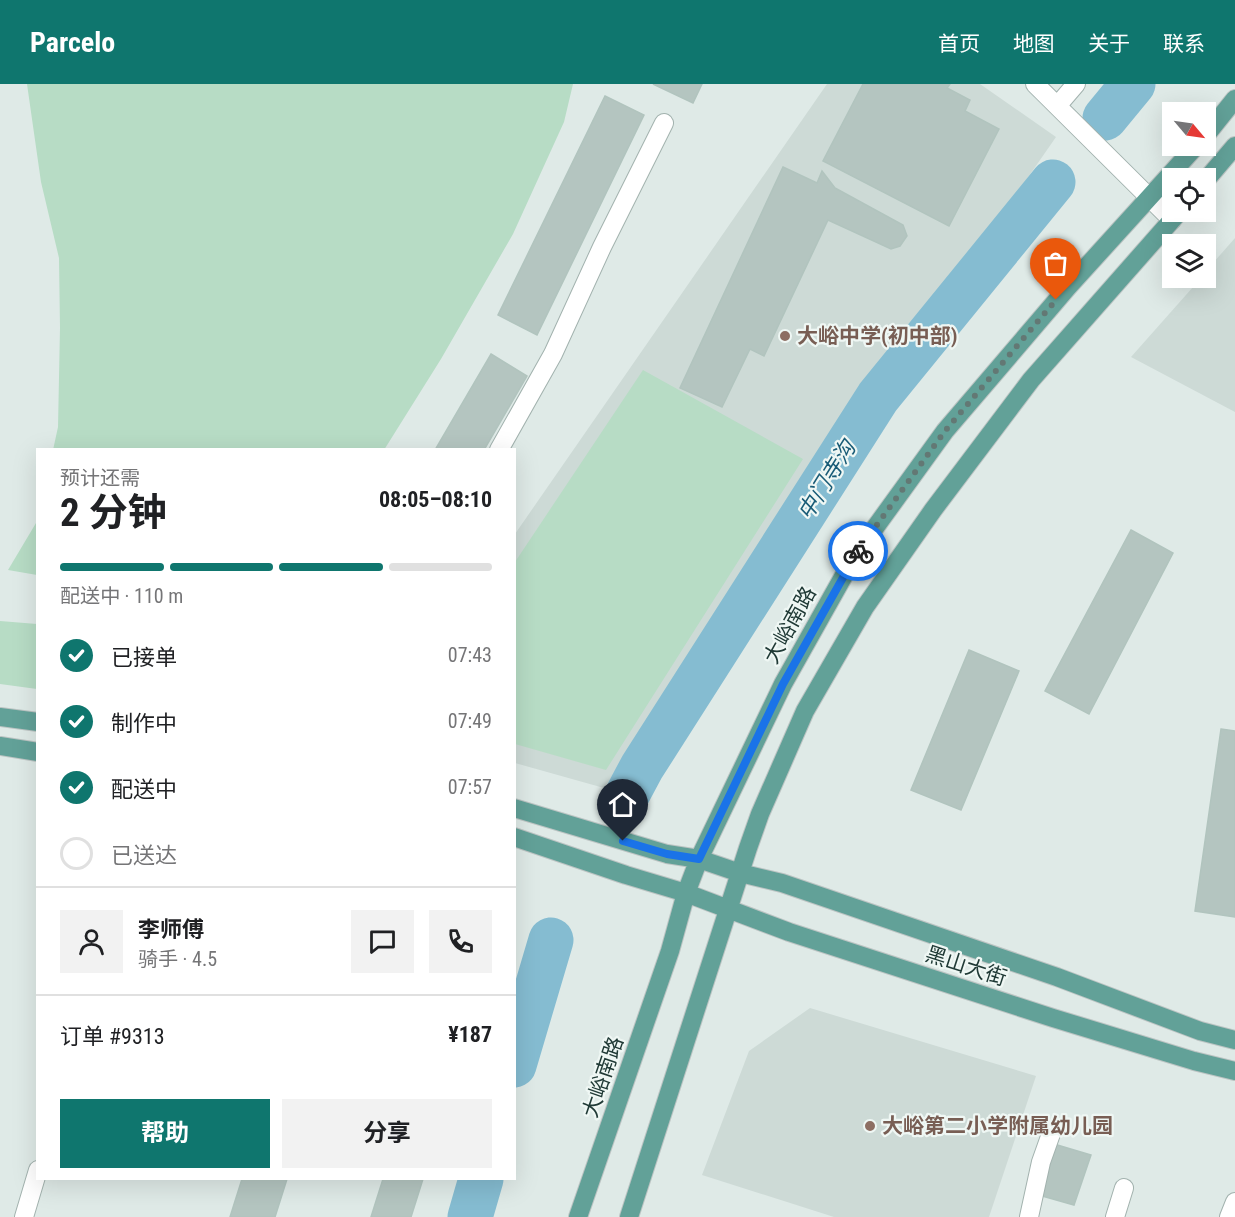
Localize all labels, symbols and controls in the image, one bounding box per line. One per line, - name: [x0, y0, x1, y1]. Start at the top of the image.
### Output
- text: Parcelo: [30, 26, 115, 59]
- text: 首页: [938, 32, 980, 56]
- text: 地图: [1013, 32, 1055, 56]
- text: 关于: [1088, 32, 1130, 56]
- text: 联系: [1163, 32, 1205, 56]
- north arrow: [1162, 102, 1216, 156]
- map controls: [1162, 102, 1216, 288]
- button: locate: [1162, 168, 1216, 222]
- button: layers: [1162, 234, 1216, 288]
- pin: [1030, 238, 1081, 300]
- icon: bag: [1039, 247, 1072, 280]
- place label: 大峪中学(初中部): [797, 324, 958, 348]
- marker: 大峪中学(初中部): [778, 329, 792, 343]
- water label: 中门寺沟: [793, 435, 861, 524]
- text: 预计还需: [60, 466, 140, 490]
- text: 08:05–08:10: [379, 487, 492, 512]
- text: 2 分钟: [60, 490, 167, 536]
- courier: [828, 521, 888, 581]
- icon: bike: [842, 535, 875, 568]
- street label: 大峪南路: [759, 582, 821, 668]
- text: 配送中 · 110 m: [60, 584, 183, 608]
- icon: check: [60, 639, 93, 672]
- text: 07:43: [448, 643, 492, 667]
- text: 已接单: [111, 645, 177, 670]
- icon: check: [60, 705, 93, 738]
- text: 07:49: [448, 709, 492, 733]
- text: 制作中: [111, 711, 177, 736]
- icon: check: [60, 771, 93, 804]
- text: 07:57: [448, 775, 492, 799]
- text: 配送中: [111, 777, 177, 802]
- pin: [597, 779, 648, 841]
- icon: home: [606, 788, 639, 821]
- text: 已送达: [111, 843, 177, 868]
- button: person: [60, 910, 123, 973]
- button: chat: [351, 910, 414, 973]
- button: phone: [429, 910, 492, 973]
- text: 李师傅: [138, 917, 204, 942]
- street label: 黑山大街: [922, 942, 1010, 990]
- text: 骑手 · 4.5: [138, 947, 217, 971]
- text: ¥187: [448, 1022, 492, 1047]
- text: 订单 #9313: [60, 1024, 165, 1049]
- street label: 大峪南路: [578, 1033, 628, 1121]
- button: 帮助: [60, 1099, 270, 1168]
- button: 分享: [282, 1099, 492, 1168]
- place label: 大峪第二小学附属幼儿园: [882, 1114, 1113, 1138]
- marker: 大峪第二小学附属幼儿园: [863, 1119, 877, 1133]

